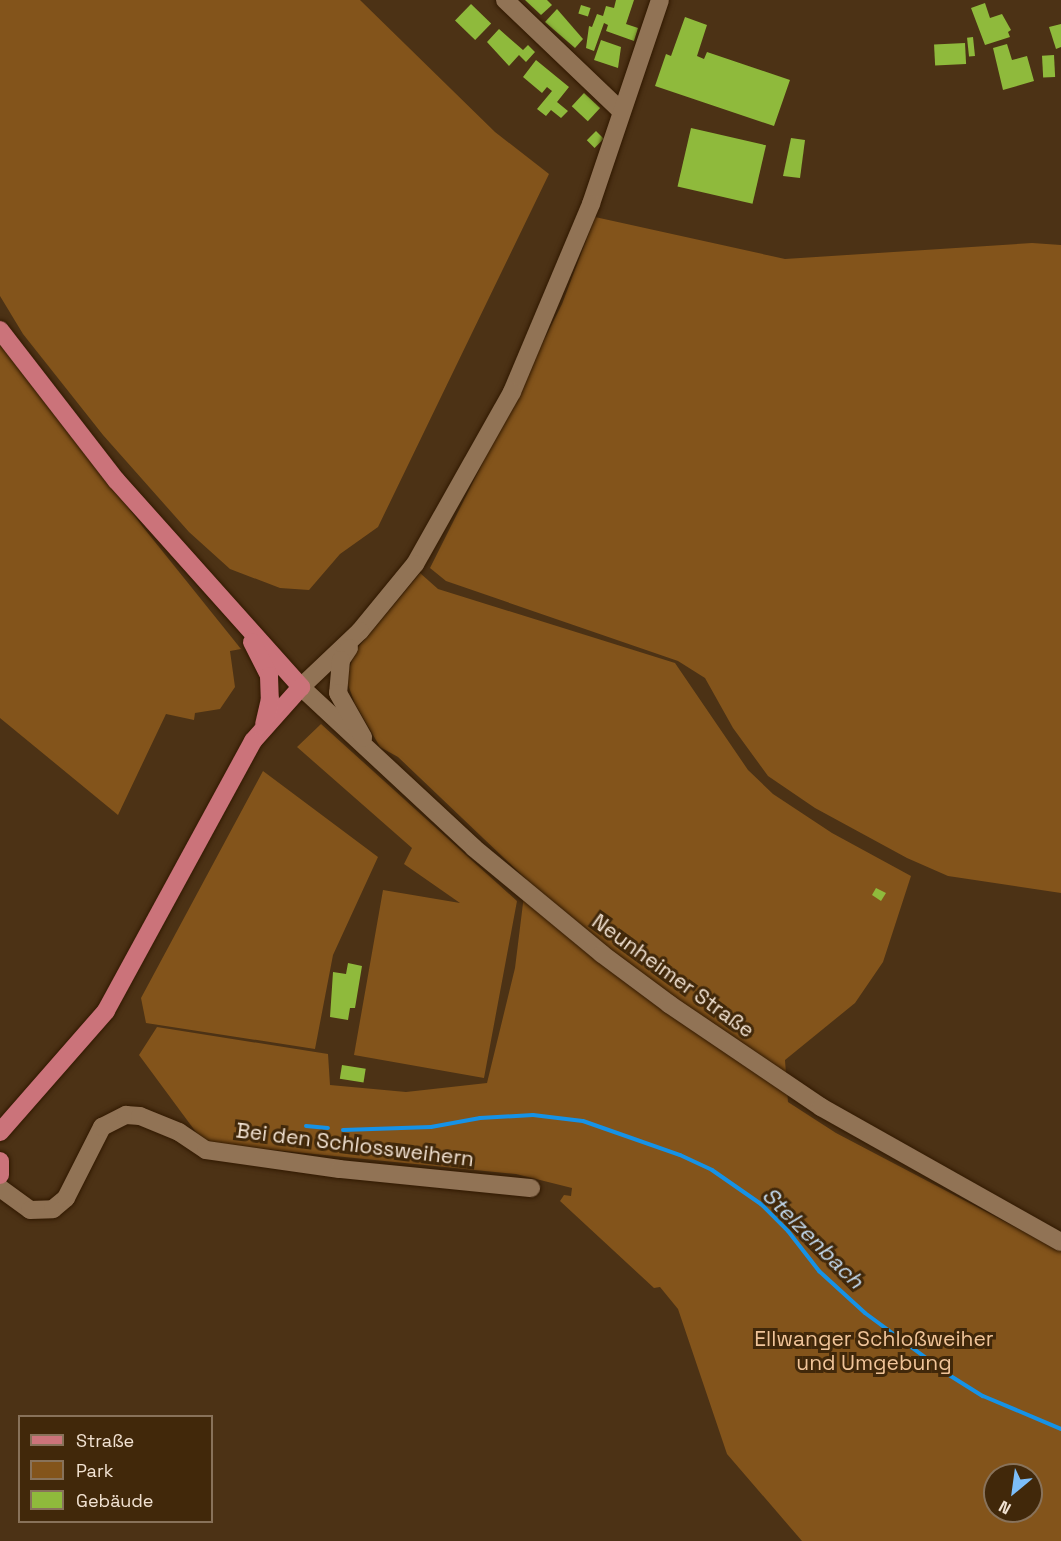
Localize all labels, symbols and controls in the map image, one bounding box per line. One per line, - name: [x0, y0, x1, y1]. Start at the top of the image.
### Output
- street label: Neunheimer Straße: [587, 909, 759, 1043]
- street label: Bei den Schlossweihern: [234, 1118, 476, 1172]
- water label: Stelzenbach: [757, 1182, 869, 1294]
- park label: Ellwanger Schloßweiher und Umgebung: [754, 1326, 994, 1376]
- legend: [18, 1415, 213, 1523]
- text: Straße: [76, 1429, 134, 1452]
- text: Park: [76, 1459, 113, 1482]
- north arrow: [983, 1463, 1043, 1523]
- text: Gebäude: [76, 1489, 154, 1512]
- text: N: [995, 1496, 1015, 1519]

